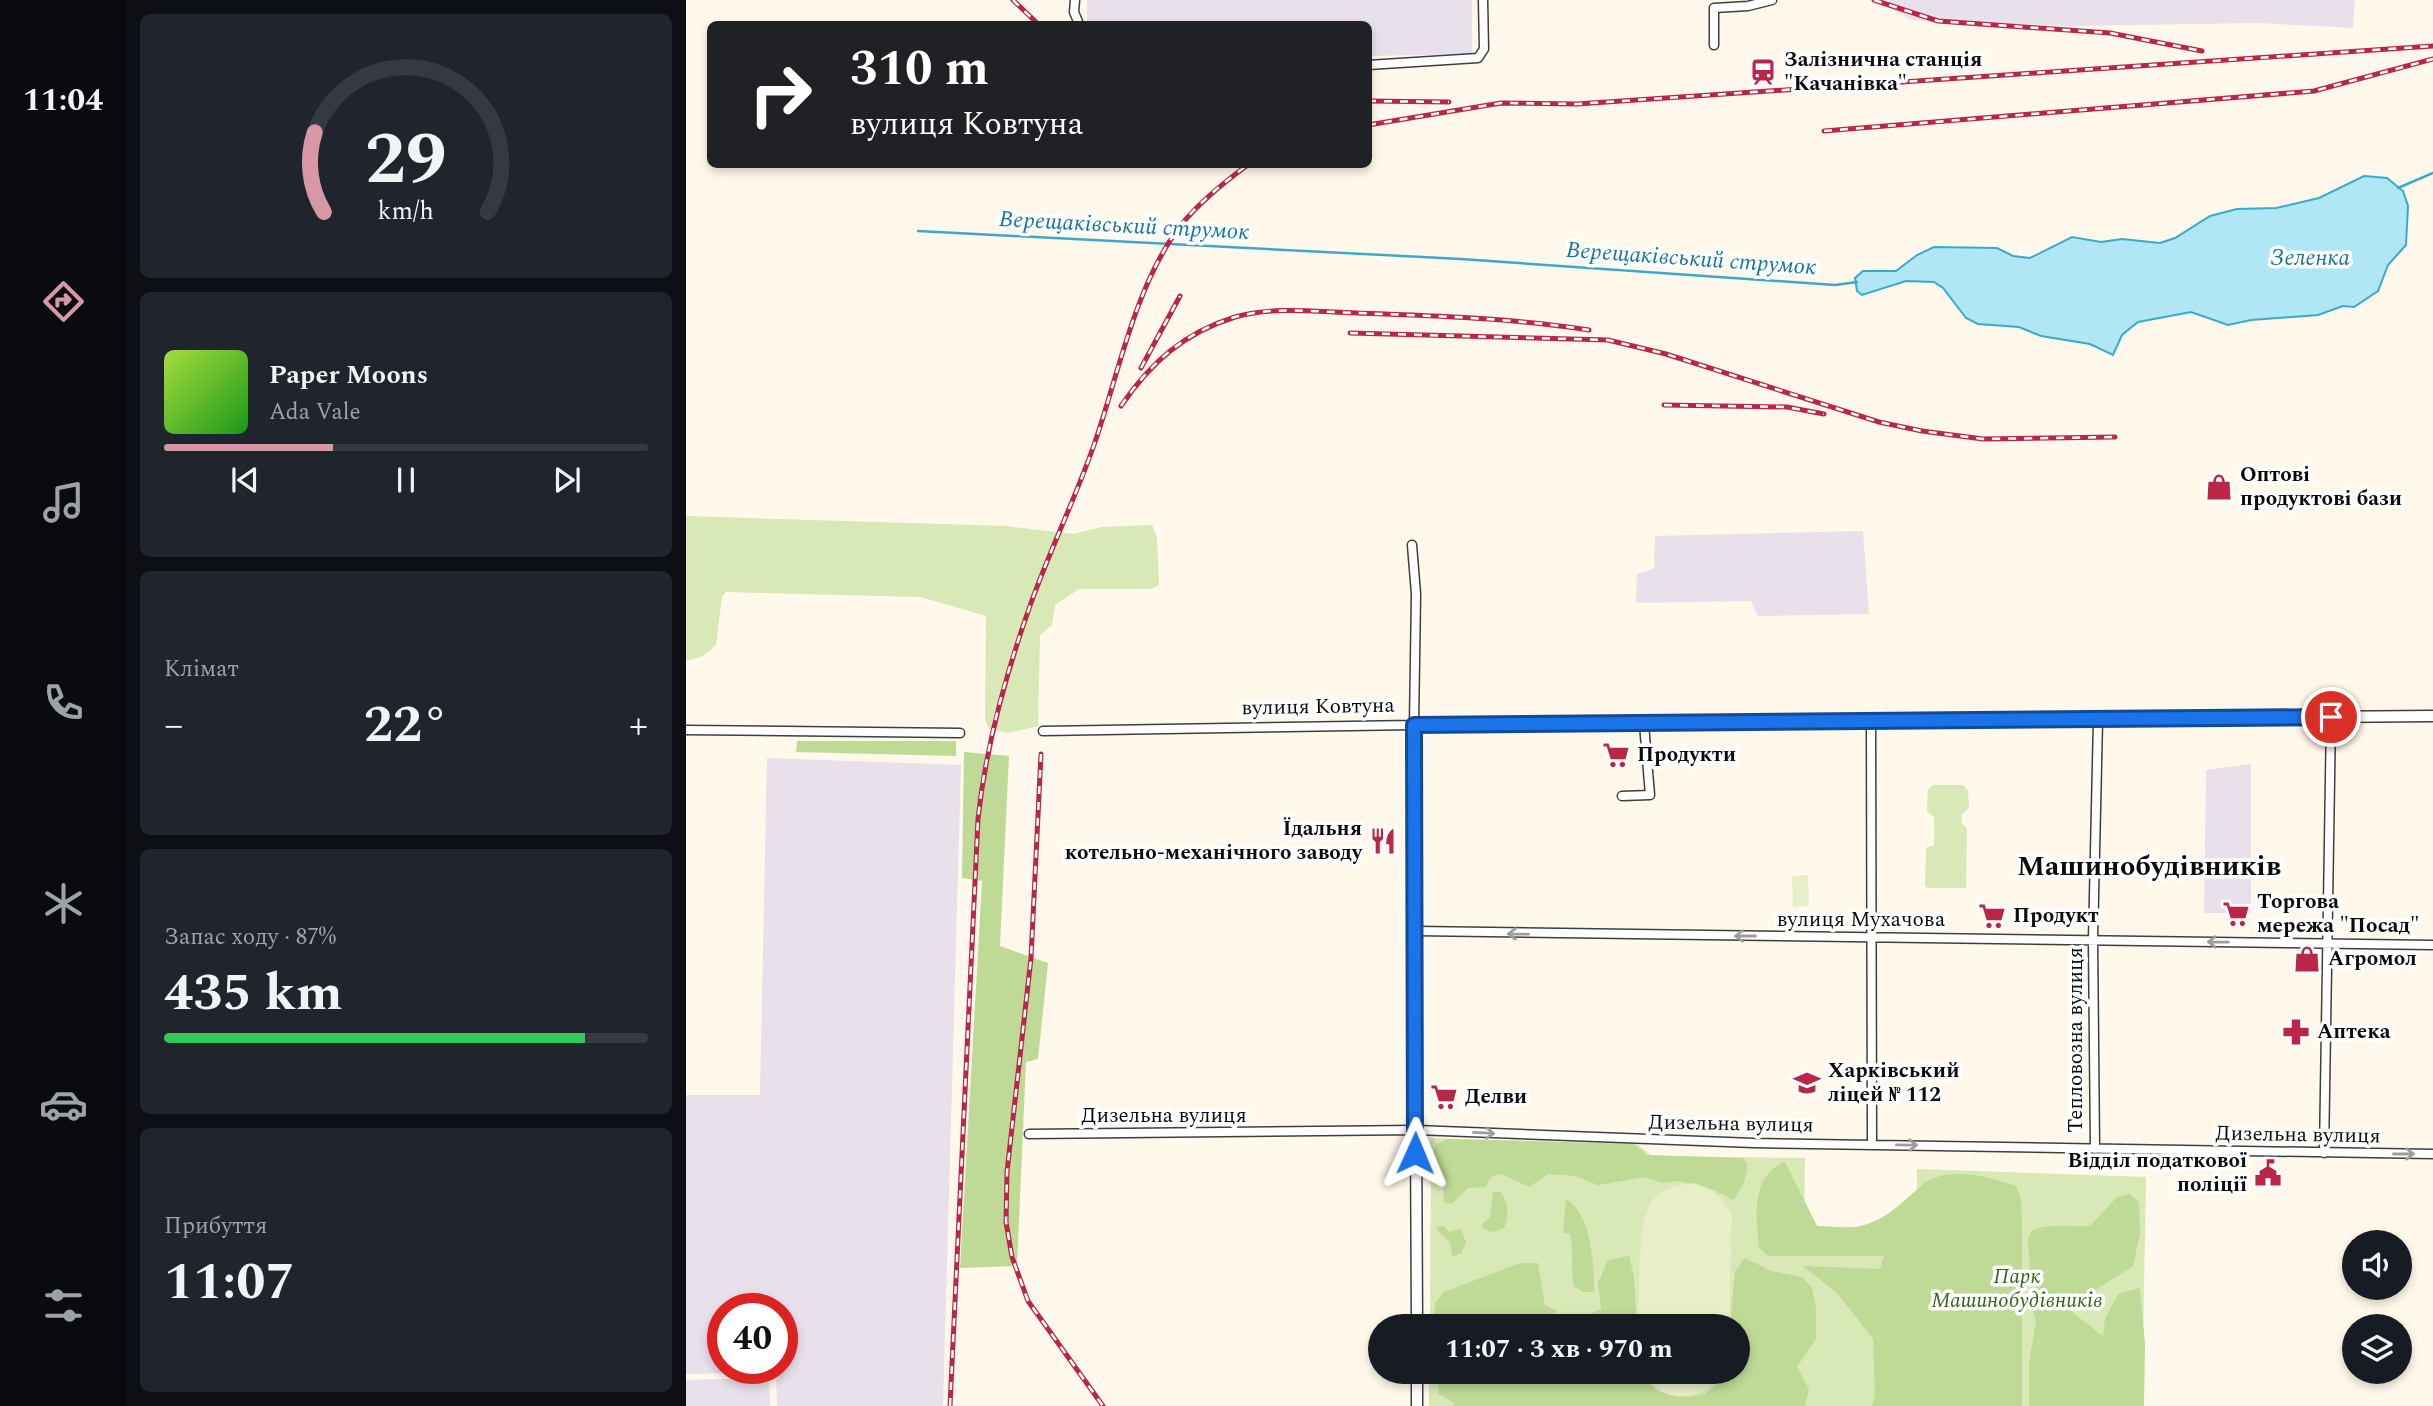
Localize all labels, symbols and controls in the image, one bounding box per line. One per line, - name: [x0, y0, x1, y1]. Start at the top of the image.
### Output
- text: 310 m: [850, 32, 989, 107]
- place label: Залізнична станція "Качанівка": [1784, 44, 1982, 100]
- icon: right: [735, 49, 826, 140]
- station icon: Залізнична станція "Качанівка": [1748, 57, 1778, 87]
- text: 11:04: [23, 76, 103, 125]
- text: вулиця Ковтуна: [850, 100, 1083, 149]
- text: 29: [365, 106, 447, 217]
- text: km/h: [378, 193, 434, 231]
- water label: Верещаківський струмок: [998, 202, 1250, 250]
- water label: Верещаківський струмок: [1565, 233, 1817, 285]
- water label: Зеленка: [2270, 241, 2350, 276]
- icon: directions: [39, 277, 88, 326]
- text: Paper Moons: [269, 355, 428, 395]
- text: Ada Vale: [269, 395, 361, 430]
- place label: Оптові продуктові бази: [2240, 459, 2402, 515]
- icon: previous: [226, 461, 264, 499]
- icon: pause: [387, 461, 425, 499]
- icon: next: [548, 461, 586, 499]
- shop icon: Оптові продуктові бази: [2204, 472, 2234, 502]
- icon: music: [39, 478, 88, 527]
- text: Клімат: [164, 652, 239, 687]
- icon: phone: [39, 678, 88, 727]
- text: 22°: [364, 686, 448, 765]
- pin: [2301, 687, 2361, 747]
- street label: вулиця Ковтуна: [1241, 690, 1396, 724]
- text: −: [164, 697, 183, 755]
- text: +: [629, 697, 648, 755]
- icon: arrive: [2312, 698, 2350, 736]
- place label: Продукти: [1637, 739, 1736, 771]
- supermarket icon: Продукти: [1601, 740, 1631, 770]
- place label: Їдальня котельно-механічного заводу: [1065, 813, 1363, 869]
- restaurant icon: Їдальня котельно-механічного заводу: [1368, 826, 1398, 856]
- district label: Машинобудівників: [2017, 845, 2281, 888]
- icon: climate: [39, 879, 88, 928]
- place label: Торгова мережа "Посад": [2257, 886, 2420, 942]
- supermarket icon: Торгова мережа "Посад": [2221, 899, 2251, 929]
- place label: Продукт: [2013, 900, 2099, 932]
- supermarket icon: Продукт: [1977, 901, 2007, 931]
- street label: вулиця Мухачова: [1777, 904, 1946, 936]
- text: Запас ходу · 87%: [164, 920, 336, 955]
- one-way arrow: [1507, 927, 1530, 941]
- one-way arrow: [1734, 929, 1757, 943]
- one-way arrow: [2207, 935, 2230, 949]
- place label: Агромол: [2328, 943, 2417, 975]
- shop icon: Агромол: [2292, 944, 2322, 974]
- street label: Тепловозна вулиця: [2060, 947, 2092, 1133]
- text: 435 km: [164, 954, 343, 1033]
- place label: Аптека: [2317, 1016, 2391, 1048]
- pharmacy icon: Аптека: [2281, 1017, 2311, 1047]
- place label: Харківський ліцей № 112: [1828, 1055, 1960, 1111]
- school or university icon: Харківський ліцей № 112: [1792, 1068, 1822, 1098]
- icon: car: [39, 1080, 88, 1129]
- place label: Делви: [1465, 1081, 1527, 1113]
- supermarket icon: Делви: [1429, 1082, 1459, 1112]
- street label: Дизельна вулиця: [1081, 1100, 1247, 1132]
- street label: Дизельна вулиця: [1648, 1107, 1814, 1141]
- position arrow: [1378, 1116, 1452, 1190]
- street label: Дизельна вулиця: [2215, 1118, 2381, 1152]
- one-way arrow: [1472, 1127, 1495, 1140]
- one-way arrow: [1895, 1138, 1918, 1151]
- place label: Відділ податкової поліції: [2067, 1145, 2247, 1201]
- one-way arrow: [2392, 1147, 2415, 1161]
- public building icon: Відділ податкової поліції: [2253, 1158, 2283, 1188]
- text: Прибуття: [164, 1209, 267, 1244]
- map controls: [2342, 1230, 2412, 1384]
- button: sound: [2342, 1230, 2412, 1300]
- text: 11:07: [164, 1243, 295, 1322]
- park label: Парк Машинобудівників: [1931, 1261, 2103, 1317]
- icon: filters: [39, 1281, 88, 1330]
- speed limit sign: 40: [707, 1293, 798, 1384]
- button: layers: [2342, 1314, 2412, 1384]
- text: 11:07 · 3 хв · 970 m: [1445, 1329, 1673, 1369]

